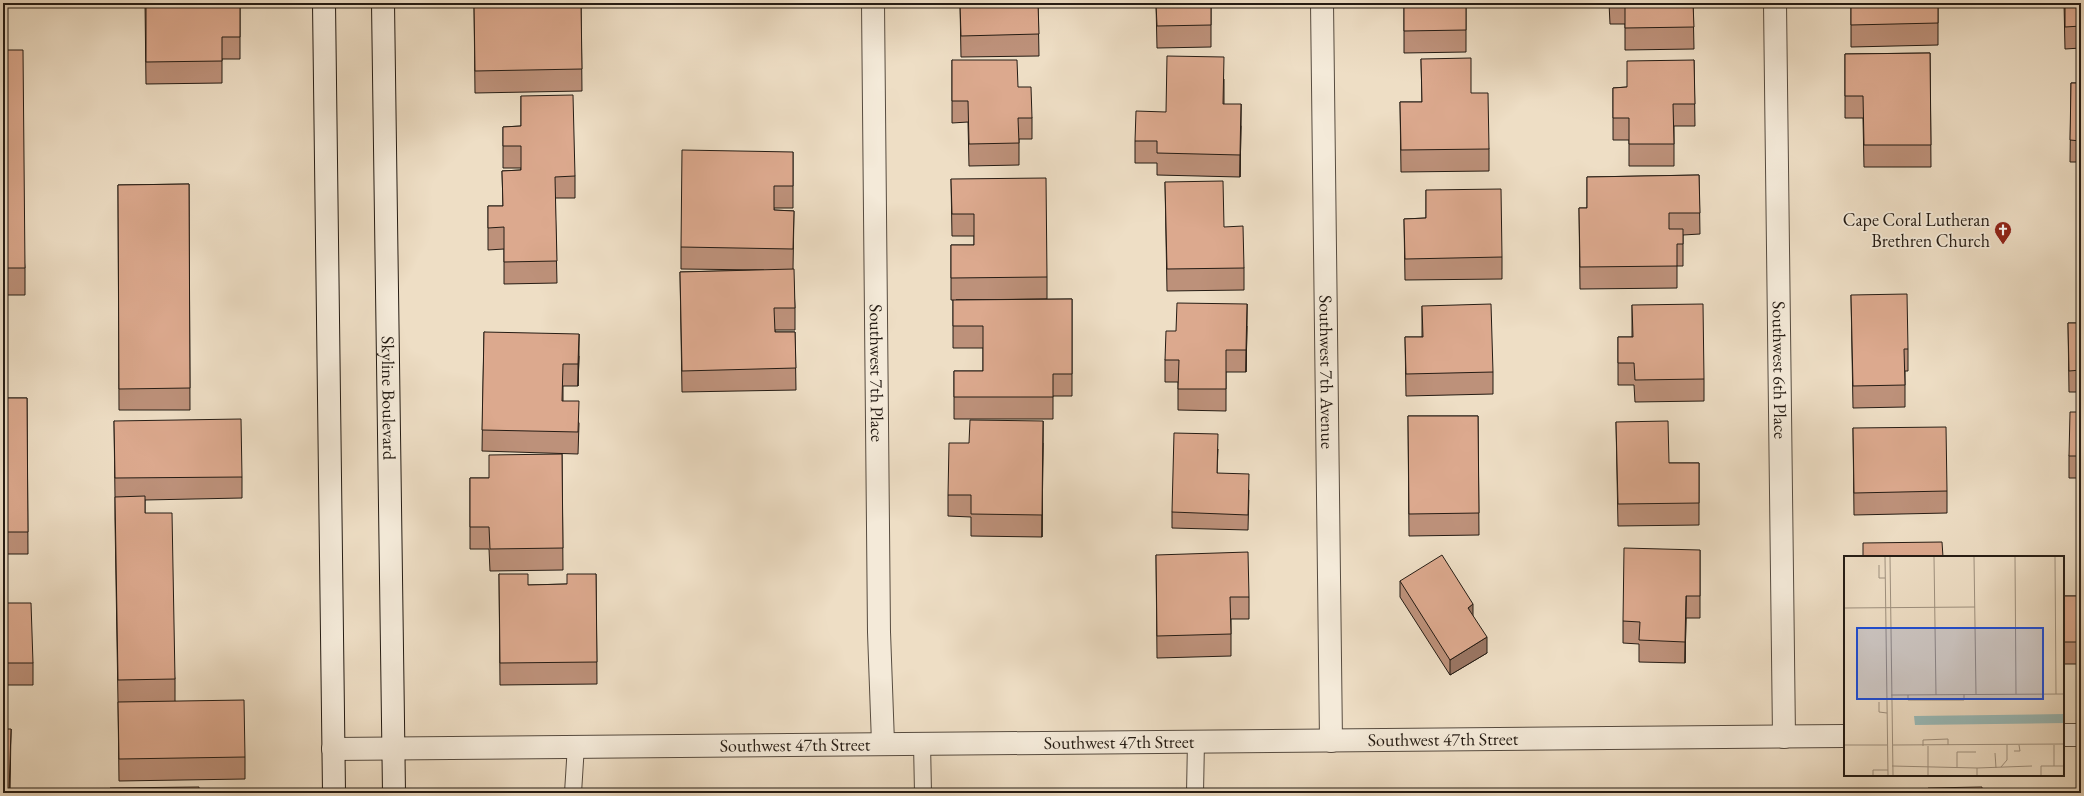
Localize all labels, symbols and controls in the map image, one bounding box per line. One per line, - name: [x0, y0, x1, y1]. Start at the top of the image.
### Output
- place label: Cape Coral Lutheran Brethren Church: [1843, 208, 1990, 252]
- church icon: Cape Coral Lutheran Brethren Church: [1993, 220, 2013, 245]
- street label: Southwest 7th Avenue: [1315, 295, 1339, 449]
- street label: Southwest 6th Place: [1768, 301, 1792, 439]
- street label: Southwest 7th Place: [865, 304, 889, 442]
- street label: Skyline Boulevard: [377, 336, 401, 461]
- inset map: [1844, 556, 2064, 776]
- street label: Southwest 47th Street: [1368, 727, 1519, 751]
- street label: Southwest 47th Street: [1044, 730, 1195, 754]
- street label: Southwest 47th Street: [720, 732, 871, 757]

